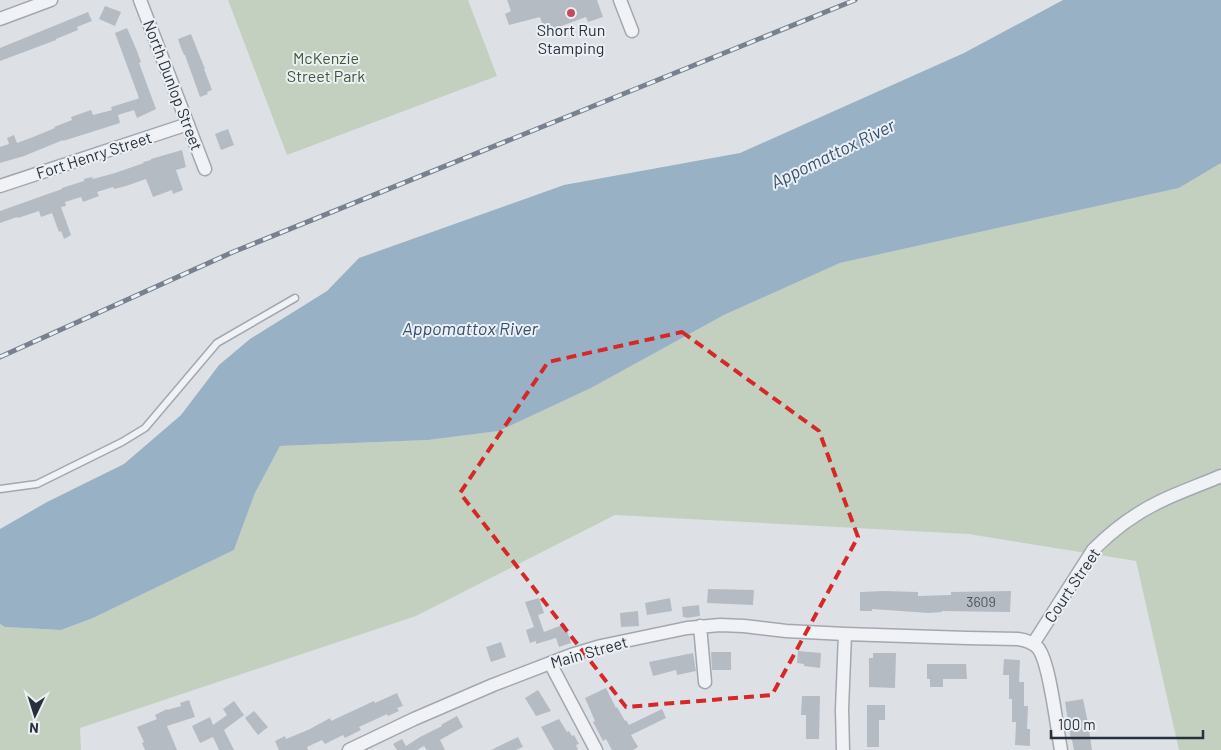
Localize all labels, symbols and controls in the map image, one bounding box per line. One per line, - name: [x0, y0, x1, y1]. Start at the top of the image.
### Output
- marker: Short Run Stamping: [565, 7, 577, 19]
- street label: North Dunlop Street: [140, 17, 207, 153]
- place label: Short Run Stamping: [537, 20, 605, 57]
- park label: McKenzie Street Park: [287, 48, 365, 85]
- water label: Appomattox River: [767, 113, 899, 193]
- street label: Fort Henry Street: [34, 127, 154, 182]
- water label: Appomattox River: [402, 317, 538, 339]
- street label: Court Street: [1040, 544, 1103, 626]
- house number: 3609: [966, 593, 996, 610]
- street label: Main Street: [548, 631, 630, 672]
- north arrow: [10, 690, 60, 740]
- scale bar: [1051, 708, 1204, 740]
- text: 100 m: [1058, 715, 1096, 733]
- text: N: [29, 720, 39, 737]

